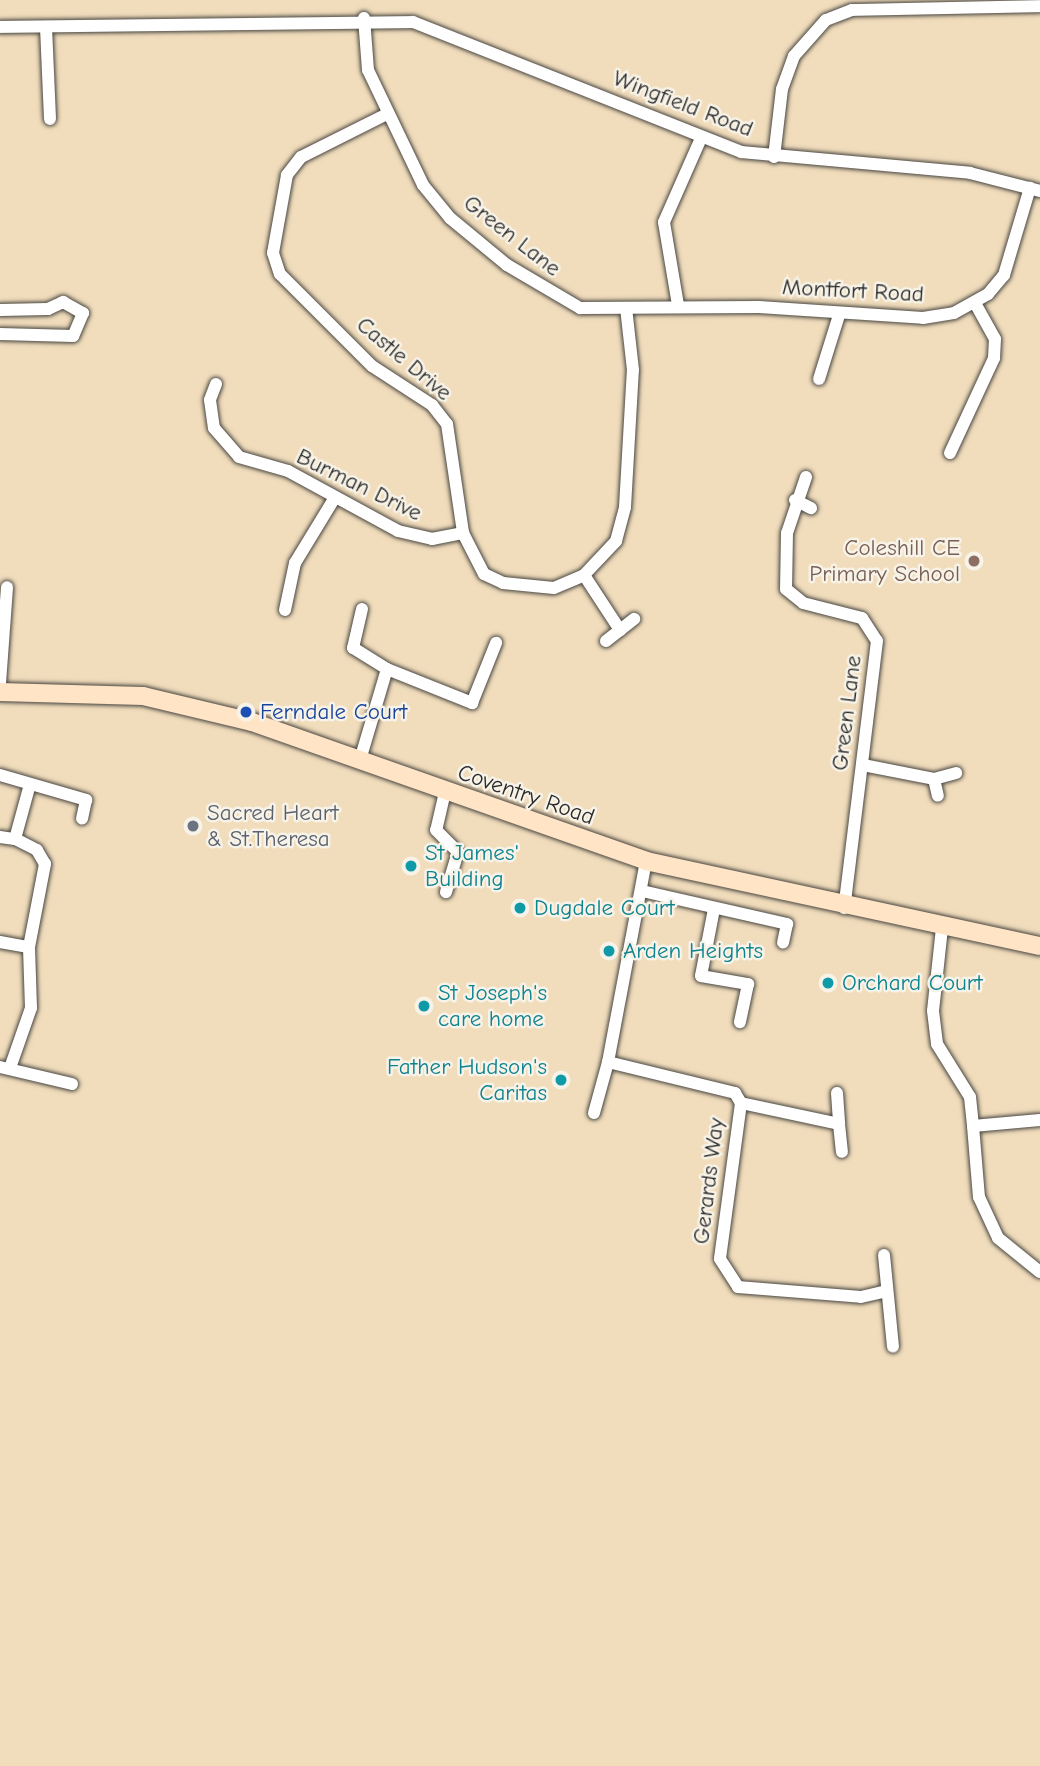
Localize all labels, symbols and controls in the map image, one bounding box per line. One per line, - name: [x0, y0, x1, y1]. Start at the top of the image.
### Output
- street label: Wingfield Road: [609, 65, 757, 143]
- street label: Green Lane: [458, 189, 566, 283]
- street label: Montfort Road: [781, 274, 925, 308]
- street label: Castle Drive: [351, 311, 457, 407]
- street label: Burman Drive: [292, 443, 426, 527]
- place label: Coleshill CE Primary School: [809, 534, 960, 588]
- marker: Coleshill CE Primary School: [966, 553, 982, 569]
- street label: Green Lane: [826, 654, 868, 772]
- place label: Ferndale Court: [260, 698, 407, 726]
- marker: Ferndale Court: [238, 704, 254, 720]
- street label: Coventry Road: [454, 759, 598, 831]
- place label: Sacred Heart & St.Theresa: [207, 799, 338, 853]
- marker: Sacred Heart & St.Theresa: [185, 818, 201, 834]
- place label: St James' Building: [425, 839, 519, 893]
- marker: St James' Building: [403, 858, 419, 874]
- place label: Dugdale Court: [534, 894, 674, 922]
- marker: Dugdale Court: [512, 900, 528, 916]
- place label: Arden Heights: [623, 937, 763, 965]
- marker: Arden Heights: [601, 943, 617, 959]
- place label: Orchard Court: [842, 969, 983, 997]
- marker: Orchard Court: [820, 975, 836, 991]
- place label: St Joseph's care home: [438, 979, 547, 1033]
- marker: St Joseph's care home: [416, 998, 432, 1014]
- place label: Father Hudson's Caritas: [387, 1053, 547, 1107]
- marker: Father Hudson's Caritas: [553, 1072, 569, 1088]
- street label: Gerards Way: [688, 1116, 730, 1246]

